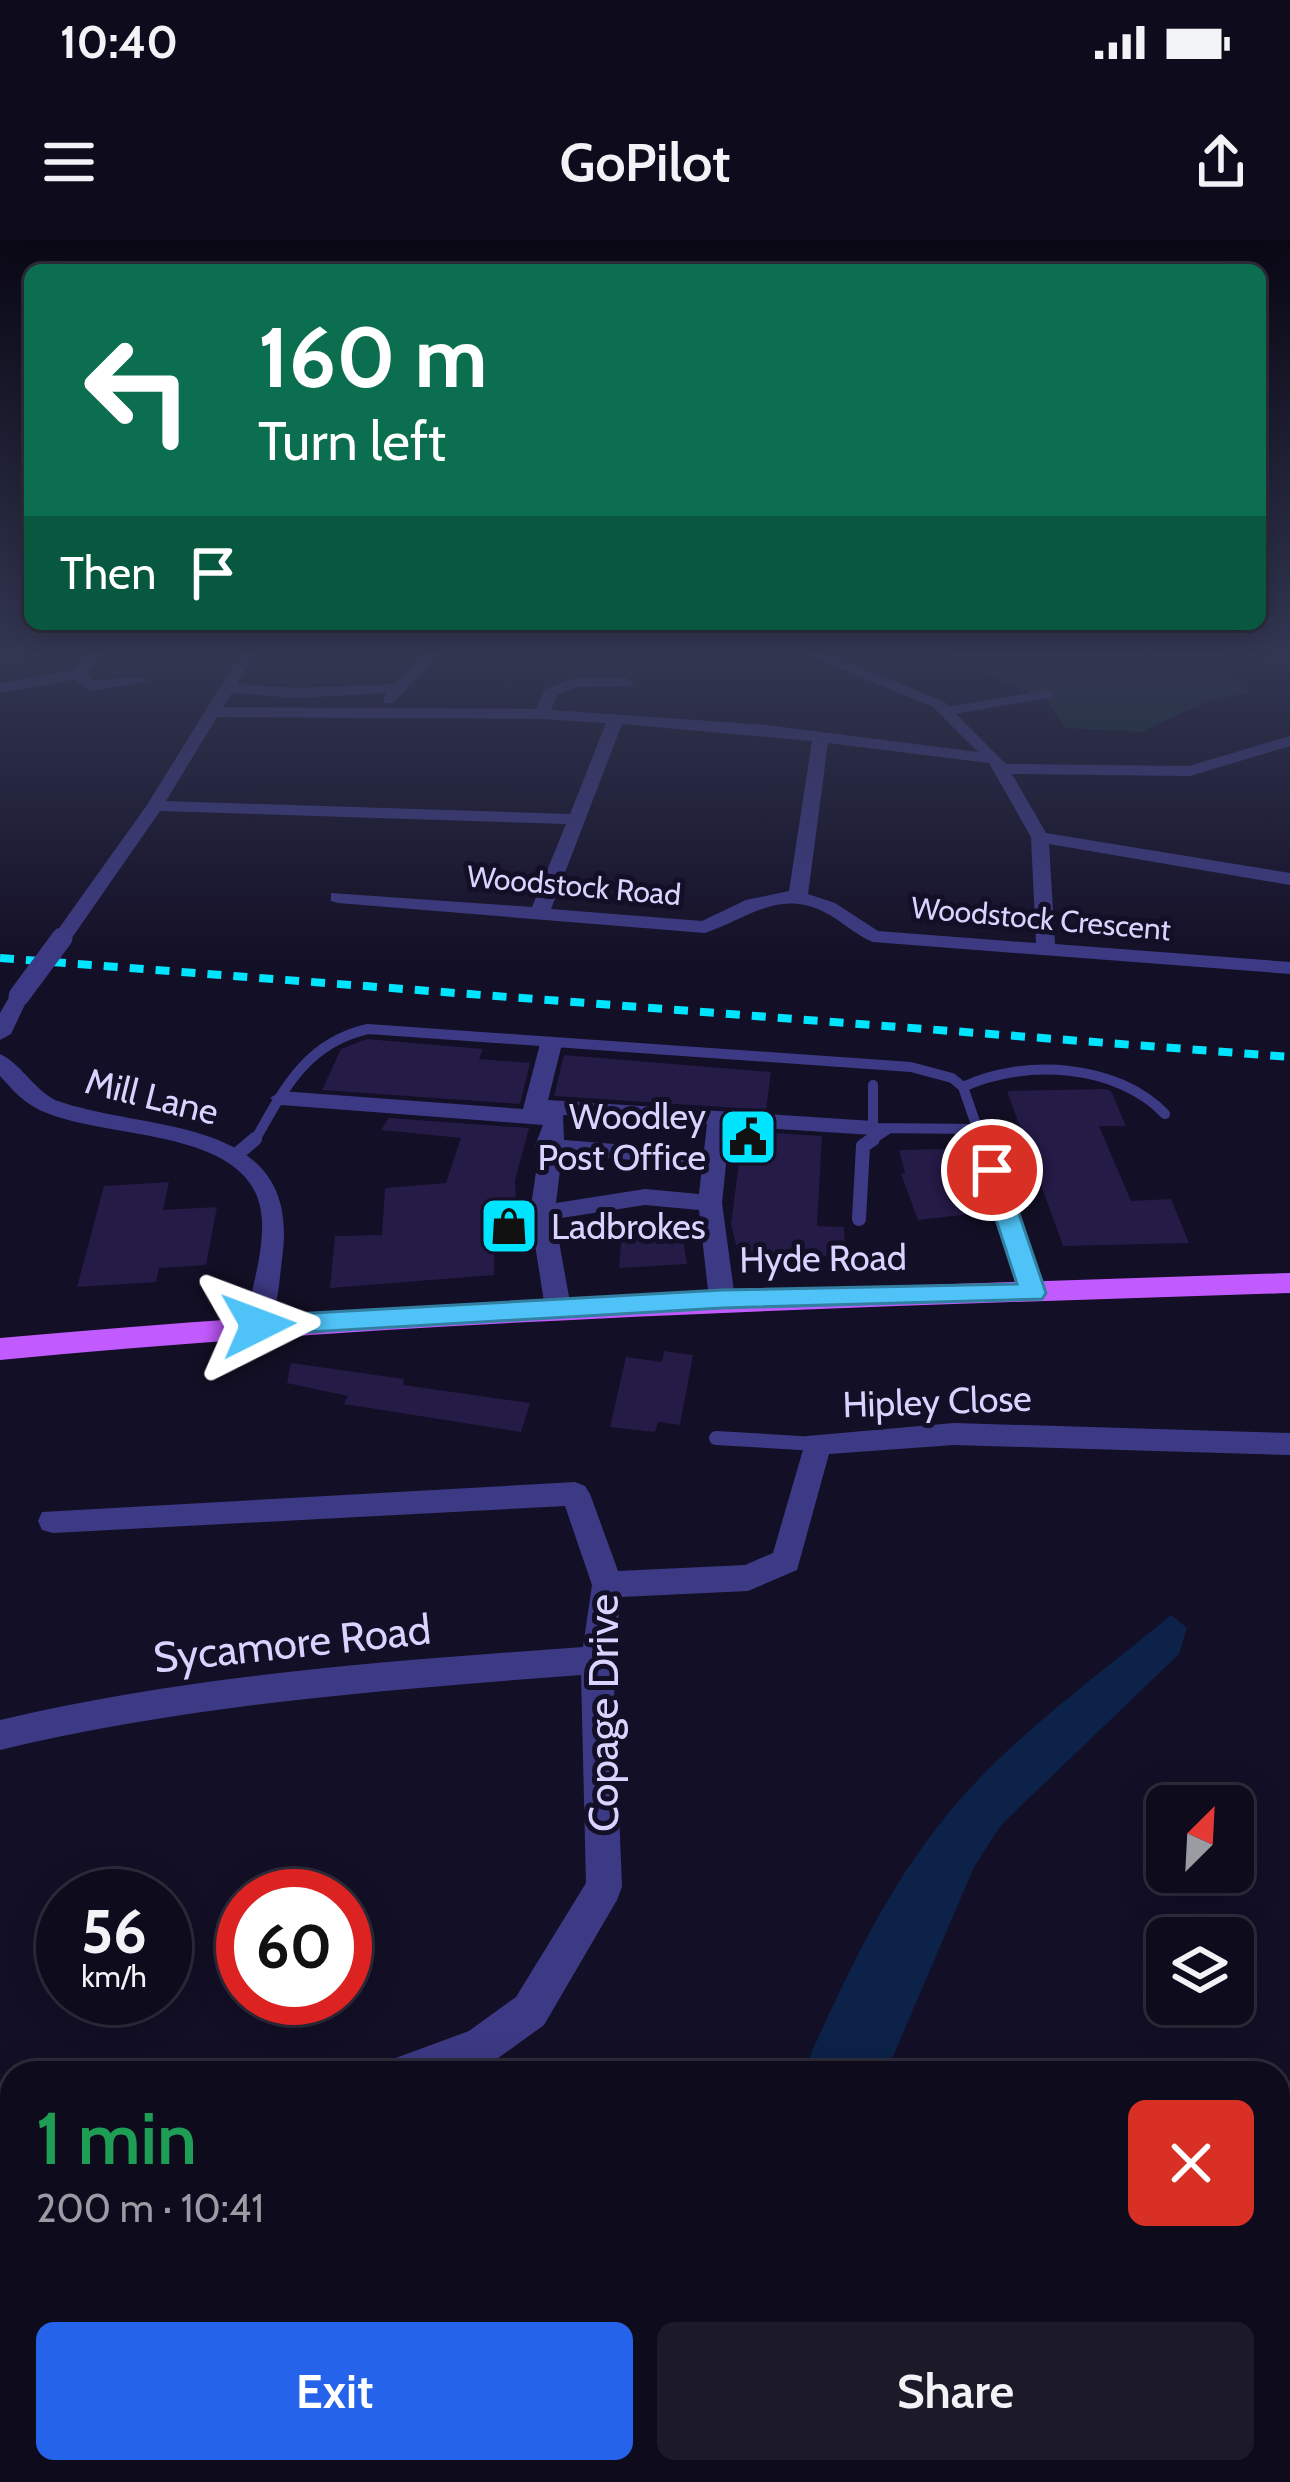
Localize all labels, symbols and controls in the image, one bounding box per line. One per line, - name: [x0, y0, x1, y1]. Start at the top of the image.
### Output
- text: 10:40: [60, 15, 178, 69]
- icon: menu: [36, 129, 102, 195]
- text: GoPilot: [560, 129, 730, 195]
- icon: share: [1188, 129, 1254, 195]
- text: 160 m: [258, 306, 487, 408]
- icon: left: [60, 312, 216, 468]
- text: Turn left: [258, 408, 446, 474]
- icon: arrive: [180, 540, 246, 606]
- text: Then: [60, 546, 156, 600]
- street label: Woodstock Road: [466, 858, 683, 913]
- street label: Woodstock Crescent: [910, 889, 1172, 948]
- street label: Mill Lane: [81, 1058, 223, 1134]
- place label: Woodley Post Office: [537, 1094, 706, 1179]
- public building icon: Woodley Post Office: [717, 1106, 779, 1168]
- pin: [941, 1119, 1043, 1221]
- icon: arrive: [959, 1137, 1025, 1203]
- shop icon: Ladbrokes: [478, 1195, 540, 1257]
- place label: Ladbrokes: [551, 1204, 706, 1248]
- street label: Hyde Road: [739, 1235, 907, 1281]
- position arrow: [195, 1262, 321, 1388]
- street label: Hipley Close: [842, 1376, 1032, 1426]
- street label: Copage Drive: [577, 1594, 629, 1832]
- street label: Sycamore Road: [151, 1603, 433, 1683]
- north arrow: [1146, 1785, 1254, 1893]
- map controls: [1146, 1785, 1254, 2025]
- speed limit sign: 60: [216, 1869, 372, 2025]
- text: 56: [81, 1895, 147, 1968]
- button: layers: [1146, 1917, 1254, 2025]
- text: km/h: [81, 1958, 147, 1995]
- text: 1 min: [36, 2095, 197, 2182]
- button: close: [1128, 2100, 1254, 2226]
- text: 200 m · 10:41: [36, 2184, 264, 2232]
- button: Exit: [36, 2322, 633, 2460]
- button: Share: [657, 2322, 1254, 2460]

